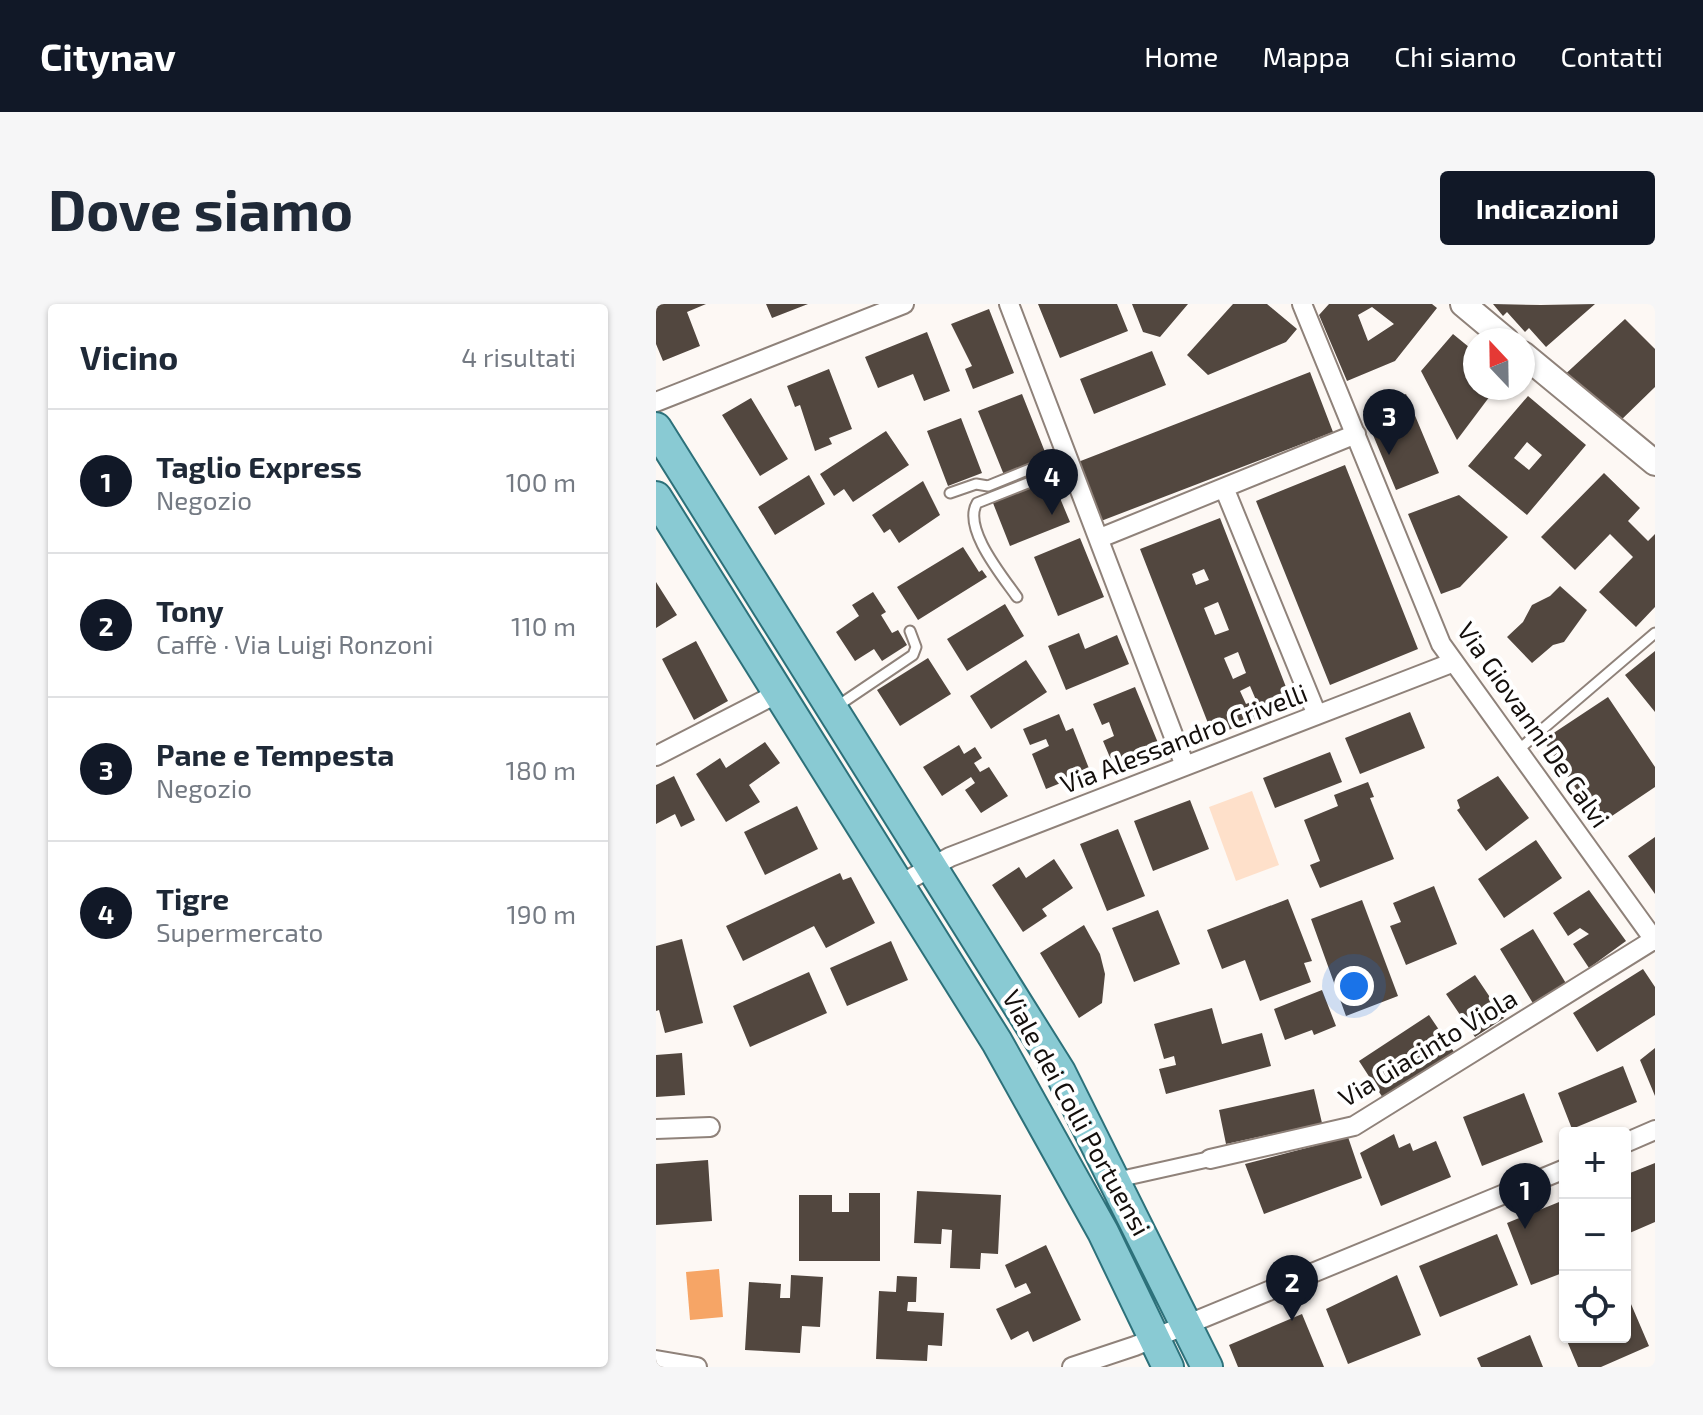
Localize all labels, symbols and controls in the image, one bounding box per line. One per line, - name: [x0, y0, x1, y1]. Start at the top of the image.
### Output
- text: Citynav: [40, 33, 176, 79]
- text: Home: [1144, 39, 1218, 73]
- text: Mappa: [1262, 39, 1350, 73]
- text: Chi siamo: [1394, 39, 1517, 73]
- text: Contatti: [1561, 39, 1663, 73]
- button: Indicazioni: [1440, 171, 1655, 245]
- text: Dove siamo: [48, 175, 353, 242]
- north arrow: [1463, 328, 1535, 400]
- text: Vicino: [80, 336, 178, 377]
- text: 4 risultati: [461, 341, 576, 372]
- pin: 3: [1363, 389, 1415, 455]
- text: Taglio Express: [156, 448, 362, 484]
- pin: 4: [1026, 449, 1078, 515]
- text: 1: [100, 466, 112, 497]
- text: 100 m: [506, 466, 576, 497]
- text: Negozio: [156, 484, 252, 515]
- text: Tony: [156, 592, 224, 628]
- text: 2: [98, 610, 114, 641]
- text: 110 m: [511, 610, 576, 641]
- street label: Via Giovanni De Calvi: [1452, 615, 1617, 833]
- text: Caffè · Via Luigi Ronzoni: [156, 628, 434, 659]
- street label: Via Alessandro Crivelli: [1056, 676, 1311, 799]
- text: Pane e Tempesta: [156, 736, 394, 772]
- text: 3: [99, 754, 113, 785]
- text: 180 m: [506, 754, 576, 785]
- text: Negozio: [156, 772, 252, 803]
- text: Tigre: [156, 880, 229, 916]
- text: 4: [98, 898, 114, 929]
- text: 190 m: [507, 898, 576, 929]
- text: Supermercato: [156, 916, 323, 947]
- your location: [1334, 966, 1374, 1006]
- street label: Via Giacinto Viola: [1332, 981, 1522, 1112]
- street label: Viale dei Colli Portuensi: [997, 984, 1158, 1241]
- map controls: [1559, 1127, 1631, 1343]
- button: +: [1559, 1127, 1631, 1199]
- pin: 1: [1499, 1163, 1551, 1229]
- button: −: [1559, 1199, 1631, 1271]
- pin: 2: [1266, 1255, 1318, 1321]
- button: locate: [1559, 1271, 1631, 1343]

